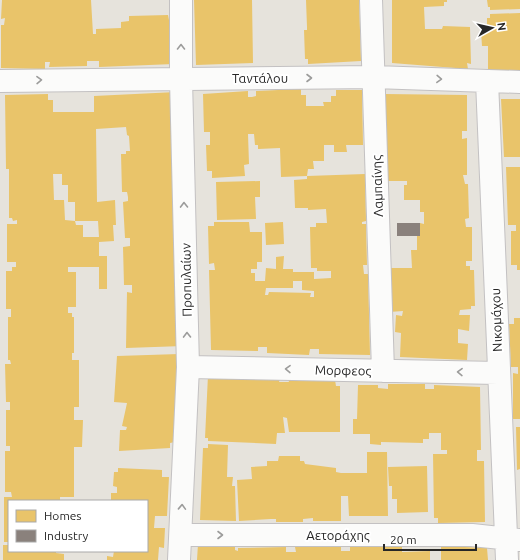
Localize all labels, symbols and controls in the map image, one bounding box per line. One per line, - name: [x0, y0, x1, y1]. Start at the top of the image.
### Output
- north arrow: [472, 8, 512, 48]
- text: N: [495, 22, 508, 32]
- one-way arrow: [177, 44, 185, 50]
- street label: Ταντάλου: [232, 71, 288, 85]
- one-way arrow: [306, 74, 312, 82]
- one-way arrow: [436, 75, 442, 83]
- one-way arrow: [36, 76, 42, 84]
- street label: Λαμπαίνης: [369, 155, 386, 217]
- one-way arrow: [180, 202, 188, 208]
- street label: Προπυλαίων: [178, 242, 194, 317]
- street label: Νικομάχου: [488, 288, 504, 352]
- one-way arrow: [183, 332, 191, 338]
- street label: Μορφεος: [315, 363, 371, 378]
- one-way arrow: [285, 365, 291, 373]
- one-way arrow: [456, 368, 462, 376]
- legend: [8, 500, 148, 552]
- one-way arrow: [178, 504, 186, 510]
- text: Homes: [44, 509, 82, 522]
- scale bar: [384, 526, 476, 552]
- street label: Αετοράχης: [306, 528, 370, 543]
- text: Industry: [44, 529, 89, 542]
- one-way arrow: [217, 531, 223, 539]
- text: 20 m: [390, 533, 417, 546]

